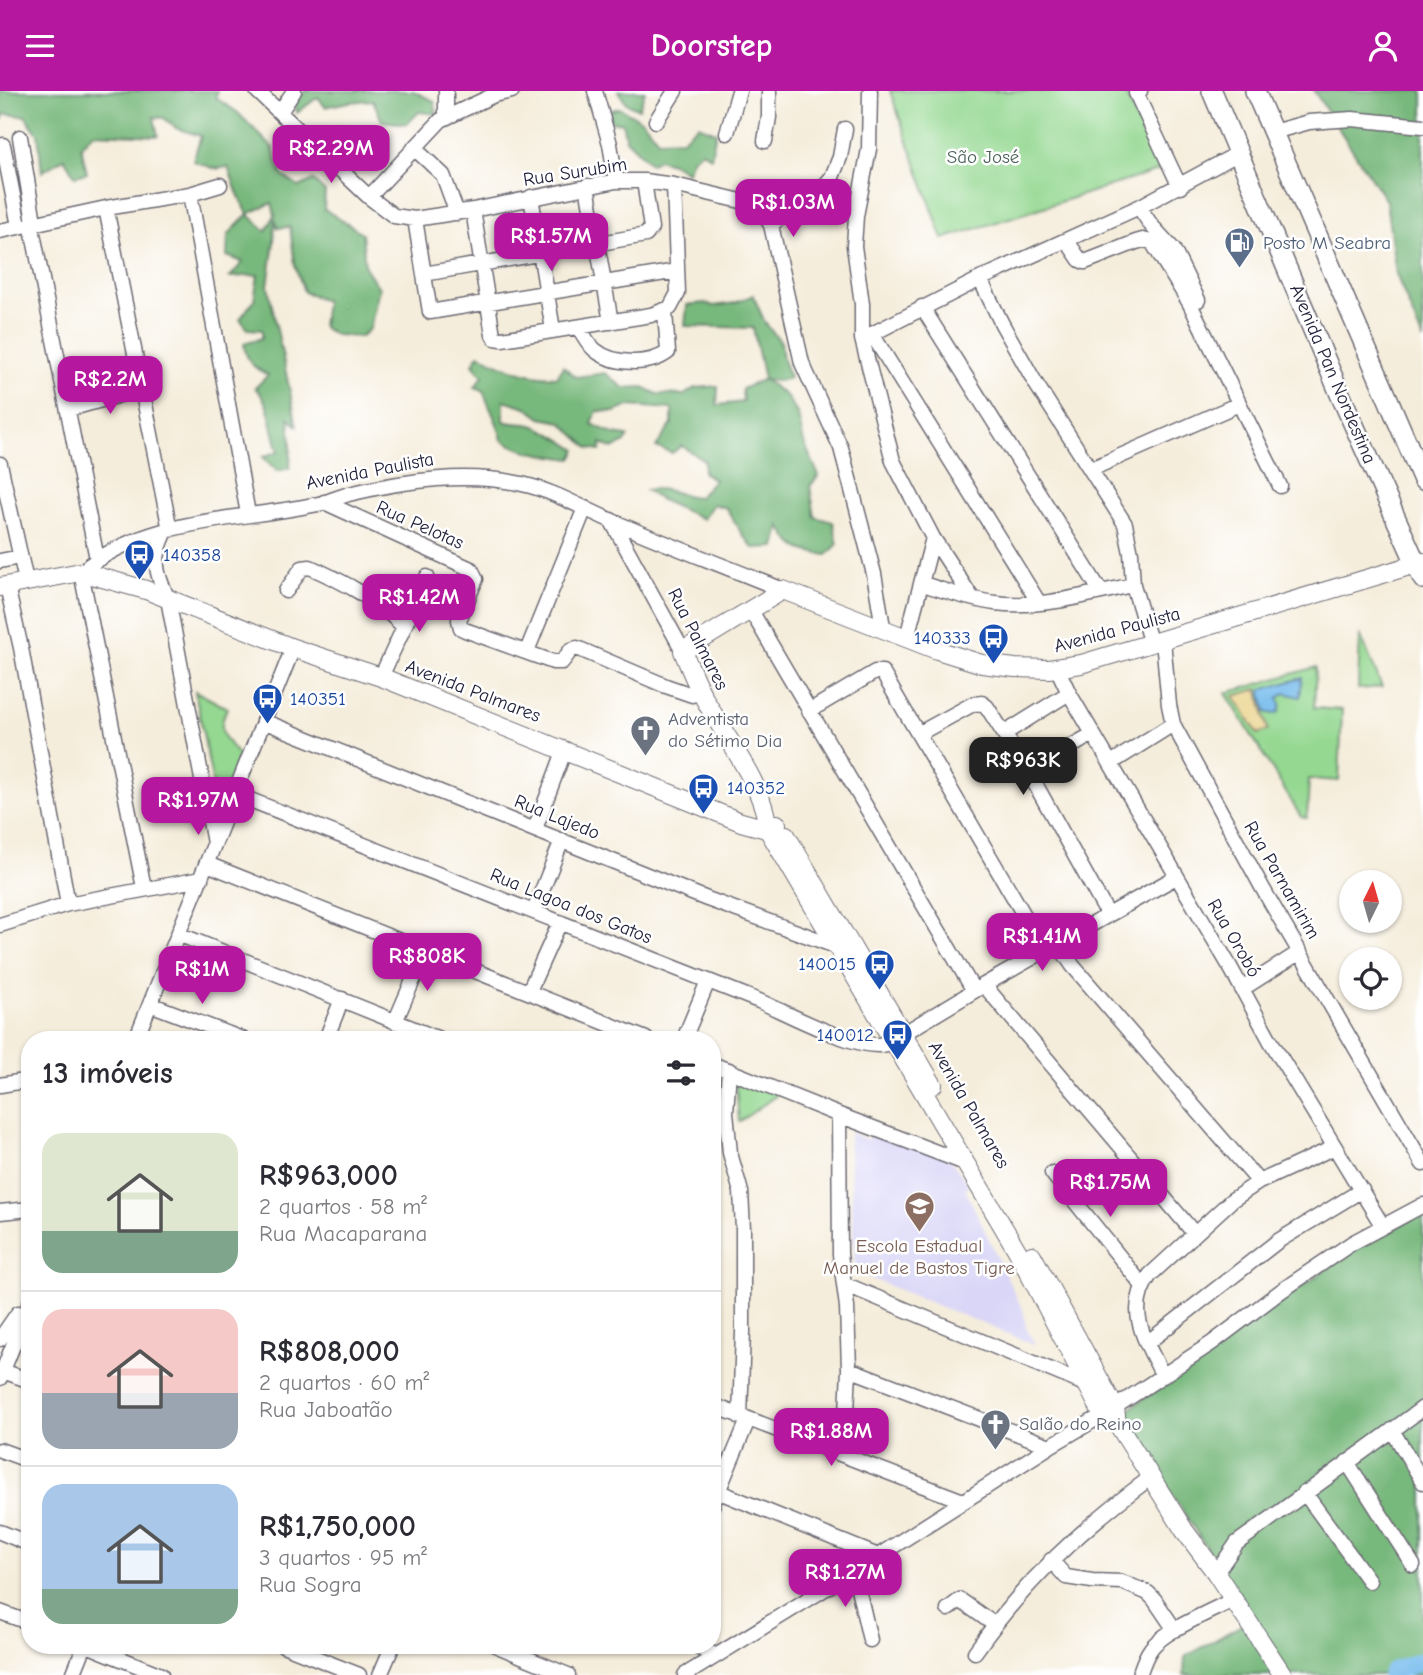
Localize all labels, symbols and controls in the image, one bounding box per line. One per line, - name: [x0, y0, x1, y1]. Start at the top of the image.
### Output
- icon: menu: [21, 27, 59, 65]
- text: Doorstep: [651, 27, 772, 64]
- icon: person: [1364, 27, 1402, 65]
- pin: R$2.29M: [266, 125, 396, 185]
- text: R$2.29M: [289, 134, 373, 161]
- park label: São José: [947, 146, 1019, 168]
- street label: Rua Surubim: [522, 153, 628, 191]
- pin: R$1.03M: [728, 179, 858, 239]
- text: R$1.03M: [751, 188, 835, 215]
- pin: R$1.57M: [486, 213, 616, 273]
- text: R$1.57M: [510, 222, 592, 249]
- fuel station icon: Posto M Seabra: [1223, 226, 1257, 270]
- place label: Posto M Seabra: [1263, 232, 1391, 254]
- street label: Avenida Pan Nordestina: [1285, 281, 1381, 467]
- pin: R$2.2M: [53, 357, 167, 416]
- text: R$2.2M: [74, 365, 146, 392]
- street label: Avenida Paulista: [304, 448, 436, 494]
- street label: Rua Pelotas: [373, 496, 467, 554]
- bus stop icon: 140358: [123, 538, 157, 582]
- place label: 140358: [163, 544, 221, 566]
- pin: R$1.42M: [354, 575, 484, 634]
- text: R$1.42M: [378, 583, 460, 610]
- street label: Rua Palmares: [663, 584, 733, 694]
- street label: Avenida Paulista: [1052, 603, 1182, 657]
- bus stop icon: 140333: [977, 621, 1011, 665]
- place label: 140333: [914, 627, 971, 649]
- street label: Avenida Palmares: [402, 655, 544, 727]
- bus stop icon: 140351: [250, 682, 284, 726]
- place label: 140351: [290, 688, 346, 710]
- place label: Adventista do Sétimo Dia: [668, 708, 782, 752]
- church icon: Adventista do Sétimo Dia: [628, 713, 662, 757]
- pin: R$963K: [966, 737, 1080, 797]
- text: R$963K: [985, 746, 1061, 773]
- bus stop icon: 140352: [687, 771, 721, 815]
- pin: R$1.97M: [133, 777, 263, 837]
- place label: 140352: [727, 777, 785, 799]
- text: R$1.97M: [157, 786, 239, 813]
- street label: Rua Lajedo: [511, 790, 603, 844]
- street label: Rua Parnamirim: [1239, 817, 1325, 943]
- street label: Rua Lagoa dos Gatos: [487, 863, 655, 949]
- north arrow: [1339, 870, 1402, 933]
- map controls: [1339, 870, 1402, 1010]
- street label: Rua Orobó: [1203, 895, 1265, 981]
- pin: R$1.41M: [977, 913, 1107, 973]
- text: R$1.41M: [1003, 922, 1081, 949]
- pin: R$808K: [370, 933, 484, 993]
- text: R$808K: [389, 942, 465, 969]
- pin: R$1M: [161, 947, 243, 1006]
- bus stop icon: 140015: [862, 947, 896, 991]
- button: locate: [1339, 947, 1402, 1010]
- place label: 140015: [798, 953, 856, 975]
- text: R$1M: [175, 955, 229, 982]
- bus stop icon: 140012: [880, 1018, 914, 1062]
- place label: 140012: [817, 1024, 874, 1046]
- street label: Avenida Palmares: [924, 1038, 1014, 1173]
- icon: filters: [662, 1054, 700, 1092]
- text: 13 imóveis: [42, 1056, 173, 1091]
- text: R$963,000: [259, 1158, 398, 1193]
- pin: R$1.75M: [1045, 1159, 1175, 1219]
- icon: home: [98, 1161, 182, 1245]
- text: R$1.75M: [1069, 1168, 1151, 1195]
- school or university icon: Escola Estadual Manuel de Bastos Tigre: [902, 1190, 936, 1234]
- text: 2 quartos · 58 m²: [259, 1193, 427, 1220]
- text: Rua Macaparana: [259, 1220, 427, 1247]
- place label: Escola Estadual Manuel de Bastos Tigre: [823, 1235, 1015, 1279]
- text: R$808,000: [259, 1334, 400, 1369]
- icon: home: [98, 1337, 182, 1421]
- text: 2 quartos · 60 m²: [259, 1369, 429, 1396]
- text: Rua Jaboatão: [259, 1396, 393, 1423]
- church icon: Salão do Reino: [979, 1407, 1013, 1451]
- pin: R$1.88M: [766, 1409, 896, 1468]
- place label: Salão do Reino: [1019, 1413, 1142, 1435]
- text: R$1.88M: [790, 1417, 872, 1444]
- text: R$1,750,000: [259, 1509, 416, 1544]
- icon: home: [98, 1512, 182, 1596]
- text: 3 quartos · 95 m²: [259, 1544, 427, 1571]
- pin: R$1.27M: [780, 1549, 910, 1609]
- text: R$1.27M: [805, 1558, 885, 1585]
- text: Rua Sogra: [259, 1571, 362, 1598]

